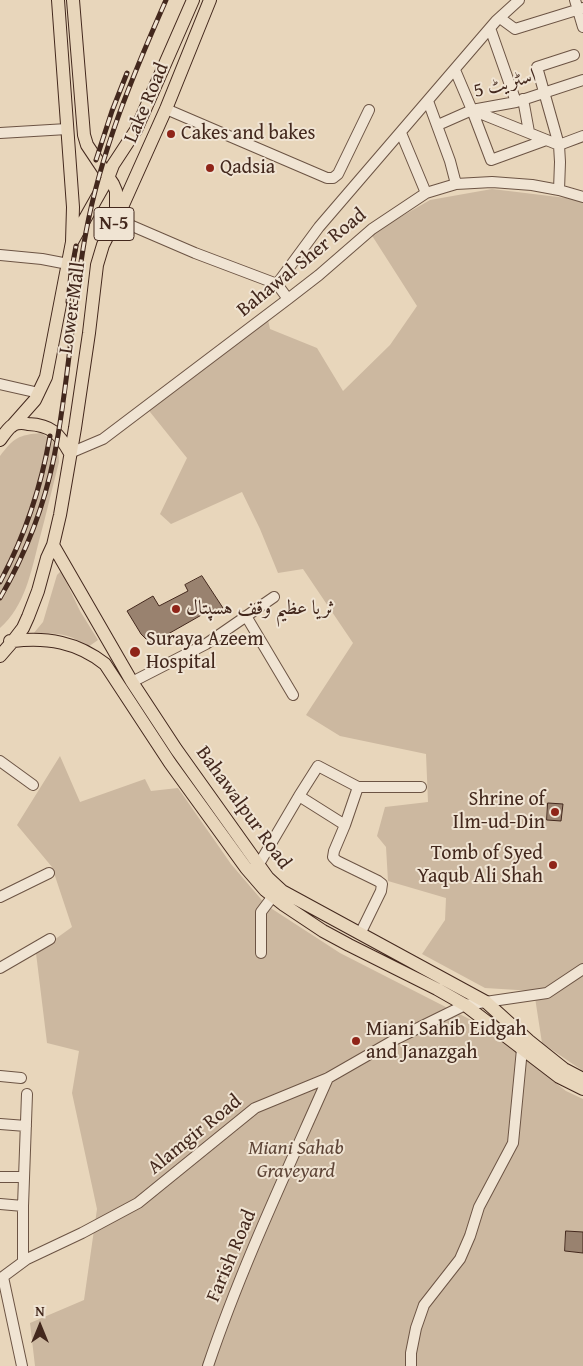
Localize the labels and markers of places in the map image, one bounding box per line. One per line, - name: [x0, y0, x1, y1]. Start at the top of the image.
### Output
- place label: Cakes and bakes: [181, 122, 315, 146]
- marker: Cakes and bakes: [165, 128, 177, 140]
- place label: Qadsia: [220, 156, 275, 180]
- marker: Qadsia: [204, 162, 216, 174]
- place label: ثریا عظیم وقف ہسپتال: [186, 597, 335, 621]
- marker: ثریا عظیم وقف ہسپتال: [170, 603, 182, 615]
- place label: Suraya Azeem Hospital: [146, 628, 264, 675]
- marker: Suraya Azeem Hospital: [128, 645, 142, 659]
- place label: Shrine of Ilm-ud-Din: [453, 788, 545, 835]
- marker: Shrine of Ilm-ud-Din: [549, 806, 561, 818]
- place label: Tomb of Syed Yaqub Ali Shah: [417, 842, 543, 889]
- marker: Tomb of Syed Yaqub Ali Shah: [547, 859, 559, 871]
- place label: Miani Sahib Eidgah and Janazgah: [366, 1018, 527, 1065]
- marker: Miani Sahib Eidgah and Janazgah: [350, 1035, 362, 1047]

